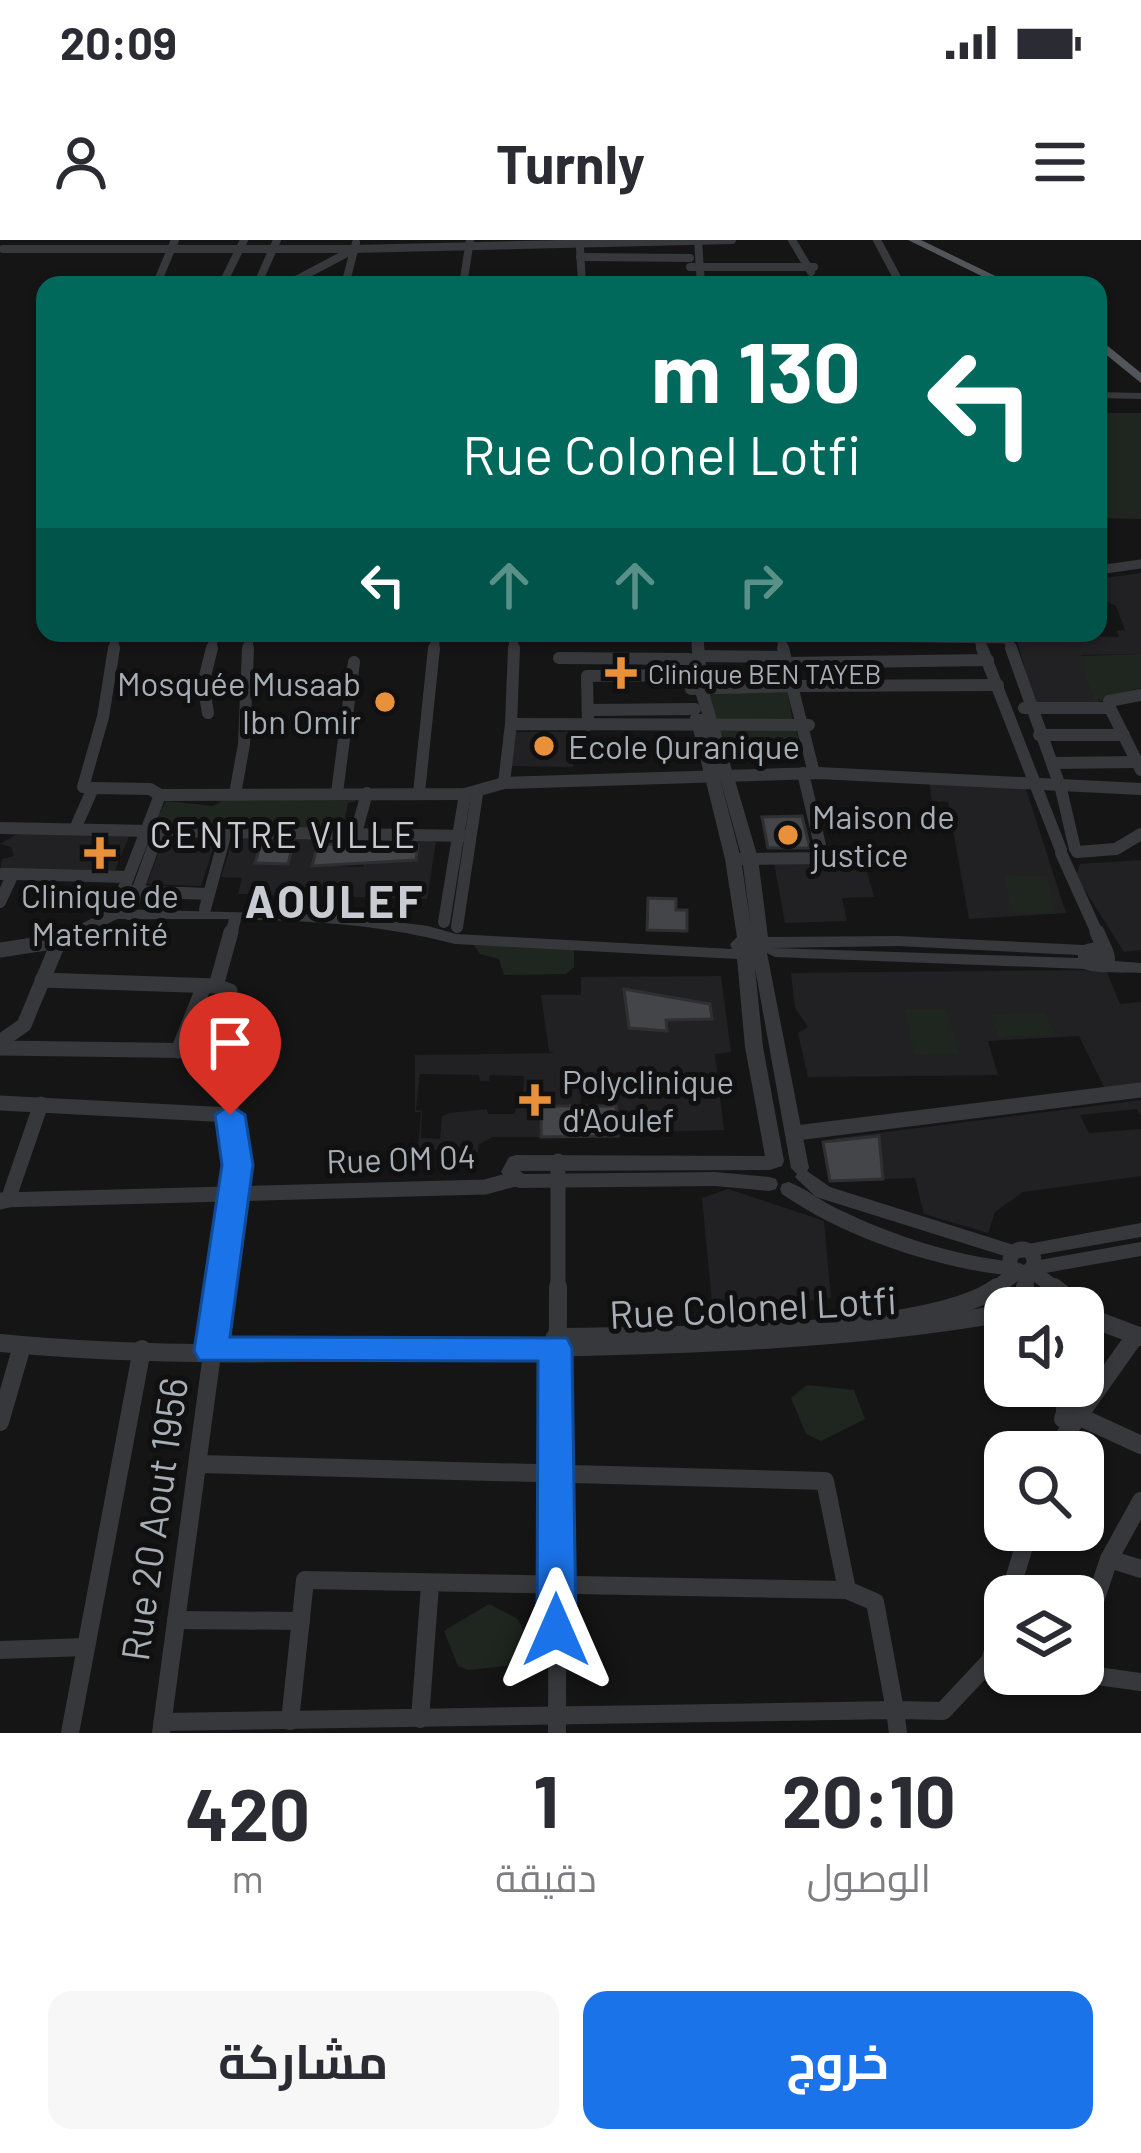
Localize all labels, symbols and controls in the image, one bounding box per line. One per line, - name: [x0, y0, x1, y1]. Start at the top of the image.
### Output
- text: 20:09: [60, 15, 177, 69]
- icon: person: [48, 129, 114, 195]
- icon: menu: [1027, 129, 1093, 195]
- text: Turnly: [496, 130, 645, 195]
- text: 130 m: [651, 319, 861, 420]
- icon: left: [903, 324, 1059, 480]
- text: Rue Colonel Lotfi: [462, 421, 861, 486]
- icon: left: [350, 552, 416, 618]
- icon: ahead: [476, 552, 542, 618]
- icon: ahead: [602, 552, 668, 618]
- icon: right: [728, 552, 794, 618]
- marker: Clinique BEN TAYEB: [605, 657, 637, 689]
- place label: Clinique BEN TAYEB: [648, 657, 882, 689]
- place label: Mosquée Musaab Ibn Omir: [117, 663, 361, 741]
- marker: Mosquée Musaab Ibn Omir: [372, 689, 398, 715]
- place label: Ecole Quranique: [568, 726, 800, 766]
- marker: Ecole Quranique: [531, 733, 557, 759]
- place label: Maison de justice: [810, 796, 955, 874]
- district label: CENTRE VILLE: [150, 812, 418, 855]
- marker: Maison de justice: [775, 822, 801, 848]
- marker: Clinique de Maternité: [84, 837, 116, 869]
- district label: AOULEF: [245, 873, 425, 927]
- place label: Clinique de Maternité: [21, 875, 179, 953]
- pin: [179, 992, 281, 1115]
- icon: arrive: [197, 1010, 263, 1076]
- place label: Polyclinique d'Aoulef: [562, 1061, 734, 1139]
- marker: Polyclinique d'Aoulef: [519, 1084, 551, 1116]
- street label: Rue OM 04: [326, 1135, 476, 1181]
- street label: Rue Colonel Lotfi: [608, 1275, 898, 1337]
- map controls: [984, 1287, 1104, 1695]
- button: sound: [984, 1287, 1104, 1407]
- street label: Rue 20 Aout 1956: [110, 1374, 196, 1664]
- button: search: [984, 1431, 1104, 1551]
- position arrow: [493, 1567, 619, 1693]
- button: layers: [984, 1575, 1104, 1695]
- text: 1: [533, 1756, 559, 1842]
- text: 20:10: [782, 1756, 956, 1842]
- text: 420: [185, 1769, 310, 1855]
- text: دقيقة: [495, 1853, 597, 1900]
- text: الوصول: [807, 1853, 931, 1900]
- text: m: [231, 1854, 264, 1901]
- button: مشاركة: [48, 1991, 559, 2129]
- button: خروج: [583, 1991, 1093, 2129]

